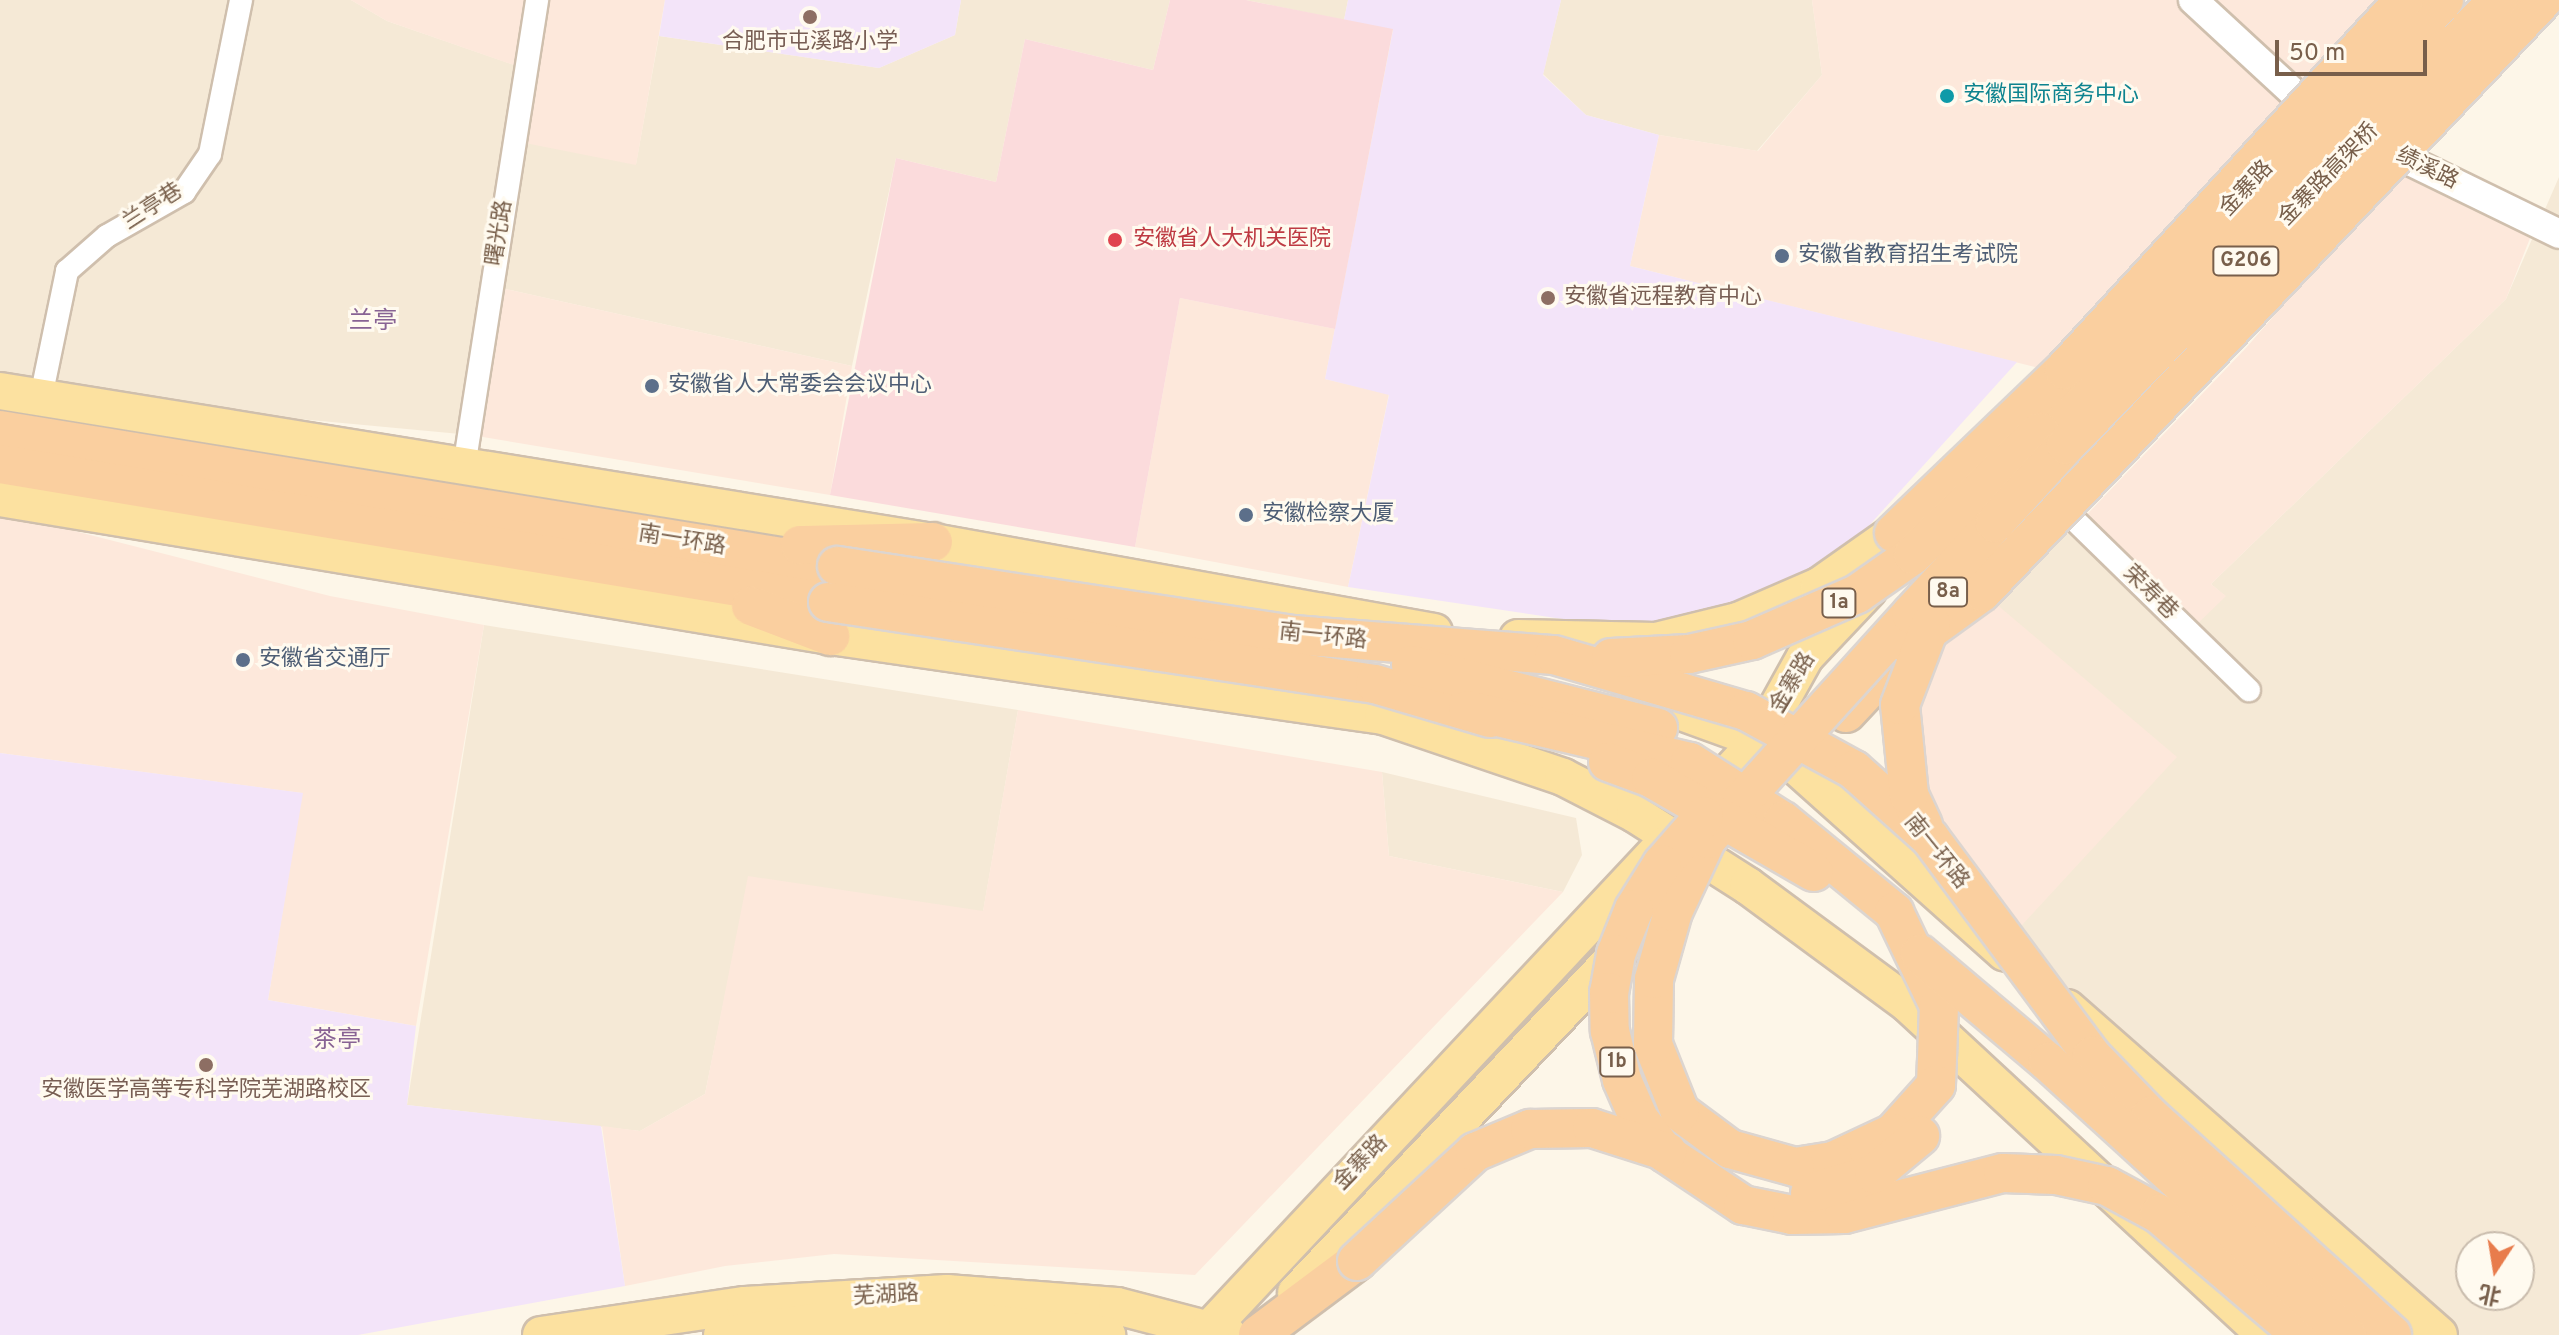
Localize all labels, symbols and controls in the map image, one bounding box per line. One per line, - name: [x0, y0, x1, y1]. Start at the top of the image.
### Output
- marker: 合肥市屯溪路小学: [801, 8, 819, 26]
- scale bar: [2279, 24, 2431, 74]
- place label: 合肥市屯溪路小学: [722, 30, 898, 56]
- text: 50 m: [2289, 39, 2345, 69]
- place label: 安徽国际商务中心: [1963, 83, 2139, 109]
- marker: 安徽国际商务中心: [1938, 87, 1956, 105]
- street label: 金寨路高架桥: [2274, 118, 2384, 232]
- street label: 绩溪路: [2392, 143, 2462, 195]
- street label: 金寨路: [2215, 156, 2279, 222]
- street label: 兰亭巷: [118, 178, 188, 236]
- street label: 曙光路: [482, 198, 518, 268]
- place label: 安徽省人大机关医院: [1133, 227, 1331, 253]
- marker: 安徽省人大机关医院: [1104, 229, 1126, 251]
- place label: 安徽省教育招生考试院: [1798, 243, 2018, 269]
- road number: G206: [2212, 245, 2280, 277]
- marker: 安徽省教育招生考试院: [1773, 247, 1791, 265]
- place label: 安徽省远程教育中心: [1564, 285, 1762, 311]
- marker: 安徽省远程教育中心: [1539, 289, 1557, 307]
- district label: 兰亭: [349, 309, 397, 337]
- place label: 安徽省人大常委会会议中心: [668, 373, 932, 399]
- marker: 安徽省人大常委会会议中心: [643, 377, 661, 395]
- place label: 安徽检察大厦: [1262, 502, 1394, 528]
- marker: 安徽检察大厦: [1237, 506, 1255, 524]
- street label: 南一环路: [636, 521, 728, 561]
- street label: 荣寿巷: [2117, 561, 2183, 625]
- road number: 8a: [1928, 576, 1968, 608]
- road number: 1a: [1821, 587, 1857, 619]
- street label: 南一环路: [1278, 619, 1368, 655]
- place label: 安徽省交通厅: [259, 647, 391, 673]
- street label: 金寨路: [1765, 648, 1821, 718]
- marker: 安徽省交通厅: [234, 651, 252, 669]
- street label: 南一环路: [1898, 809, 1974, 895]
- district label: 茶亭: [313, 1028, 361, 1056]
- road number: 1b: [1599, 1046, 1635, 1078]
- marker: 安徽医学高等专科学院芜湖路校区: [197, 1056, 215, 1074]
- place label: 安徽医学高等专科学院芜湖路校区: [41, 1078, 371, 1104]
- street label: 金寨路: [1329, 1130, 1393, 1196]
- north arrow: [2455, 1231, 2535, 1311]
- text: 北: [2477, 1278, 2504, 1309]
- street label: 芜湖路: [852, 1281, 920, 1311]

